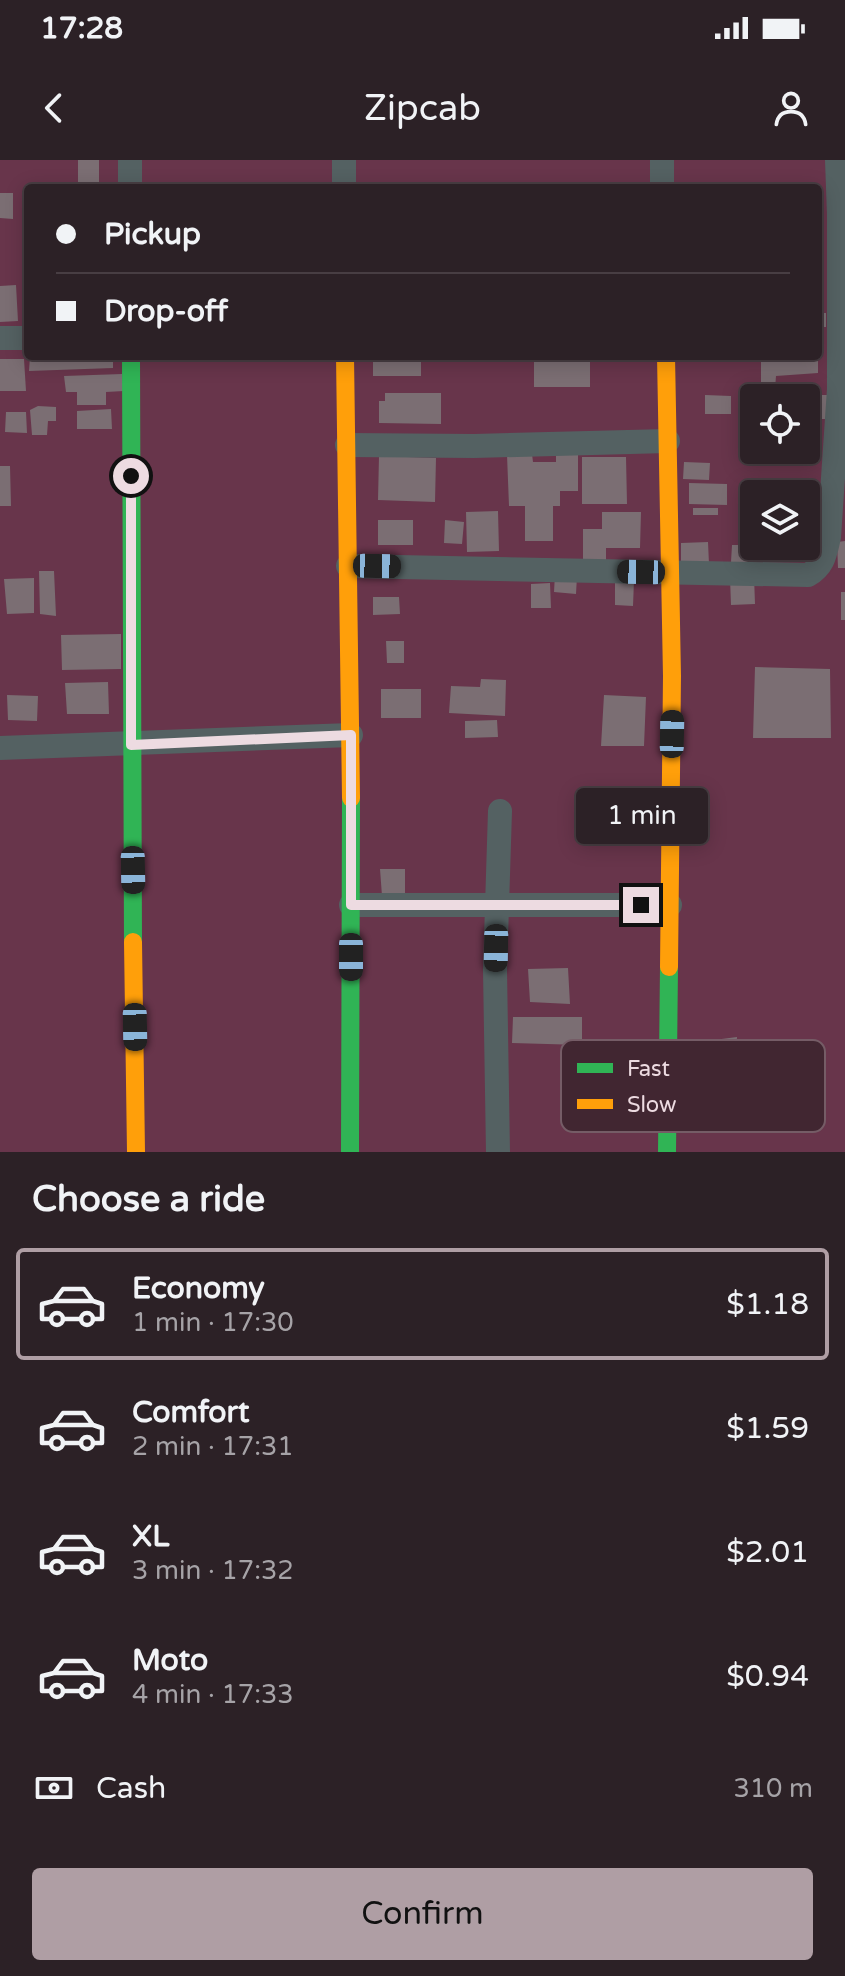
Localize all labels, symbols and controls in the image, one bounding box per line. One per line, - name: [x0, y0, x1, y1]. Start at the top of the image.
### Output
- text: 17:28: [40, 10, 123, 47]
- icon: back: [32, 86, 76, 130]
- icon: person: [769, 86, 813, 130]
- text: Zipcab: [364, 87, 481, 130]
- text: Pickup: [104, 216, 201, 253]
- text: Drop-off: [104, 293, 228, 330]
- map controls: [740, 384, 820, 560]
- button: locate: [740, 384, 820, 464]
- route start: [113, 458, 149, 494]
- button: layers: [740, 480, 820, 560]
- car: [353, 554, 401, 578]
- car: [617, 560, 665, 584]
- car: [660, 710, 684, 758]
- callout: 1 min: [575, 789, 707, 845]
- text: 1 min: [607, 800, 677, 831]
- car: [121, 846, 145, 894]
- route end: [623, 887, 659, 923]
- car: [484, 924, 508, 972]
- car: [339, 933, 363, 981]
- car: [123, 1003, 147, 1051]
- legend: [561, 1040, 825, 1132]
- text: Fast: [627, 1056, 670, 1082]
- text: Slow: [627, 1092, 677, 1118]
- text: Choose a ride: [32, 1178, 265, 1221]
- icon: car: [36, 1268, 108, 1340]
- text: Economy: [132, 1270, 265, 1307]
- text: $1.18: [726, 1286, 809, 1323]
- text: 1 min · 17:30: [132, 1307, 294, 1338]
- icon: car: [36, 1392, 108, 1464]
- text: Comfort: [132, 1394, 250, 1431]
- text: $1.59: [726, 1410, 809, 1447]
- text: 2 min · 17:31: [132, 1431, 294, 1462]
- icon: car: [36, 1516, 108, 1588]
- text: XL: [132, 1518, 169, 1555]
- text: $2.01: [726, 1534, 809, 1571]
- text: 3 min · 17:32: [132, 1555, 294, 1586]
- icon: car: [36, 1640, 108, 1712]
- text: Moto: [132, 1642, 208, 1679]
- text: $0.94: [726, 1658, 809, 1695]
- text: 4 min · 17:33: [132, 1679, 294, 1710]
- icon: cash: [32, 1766, 76, 1810]
- text: Cash: [96, 1770, 166, 1807]
- text: 310 m: [733, 1773, 813, 1804]
- button: Confirm: [32, 1868, 813, 1960]

